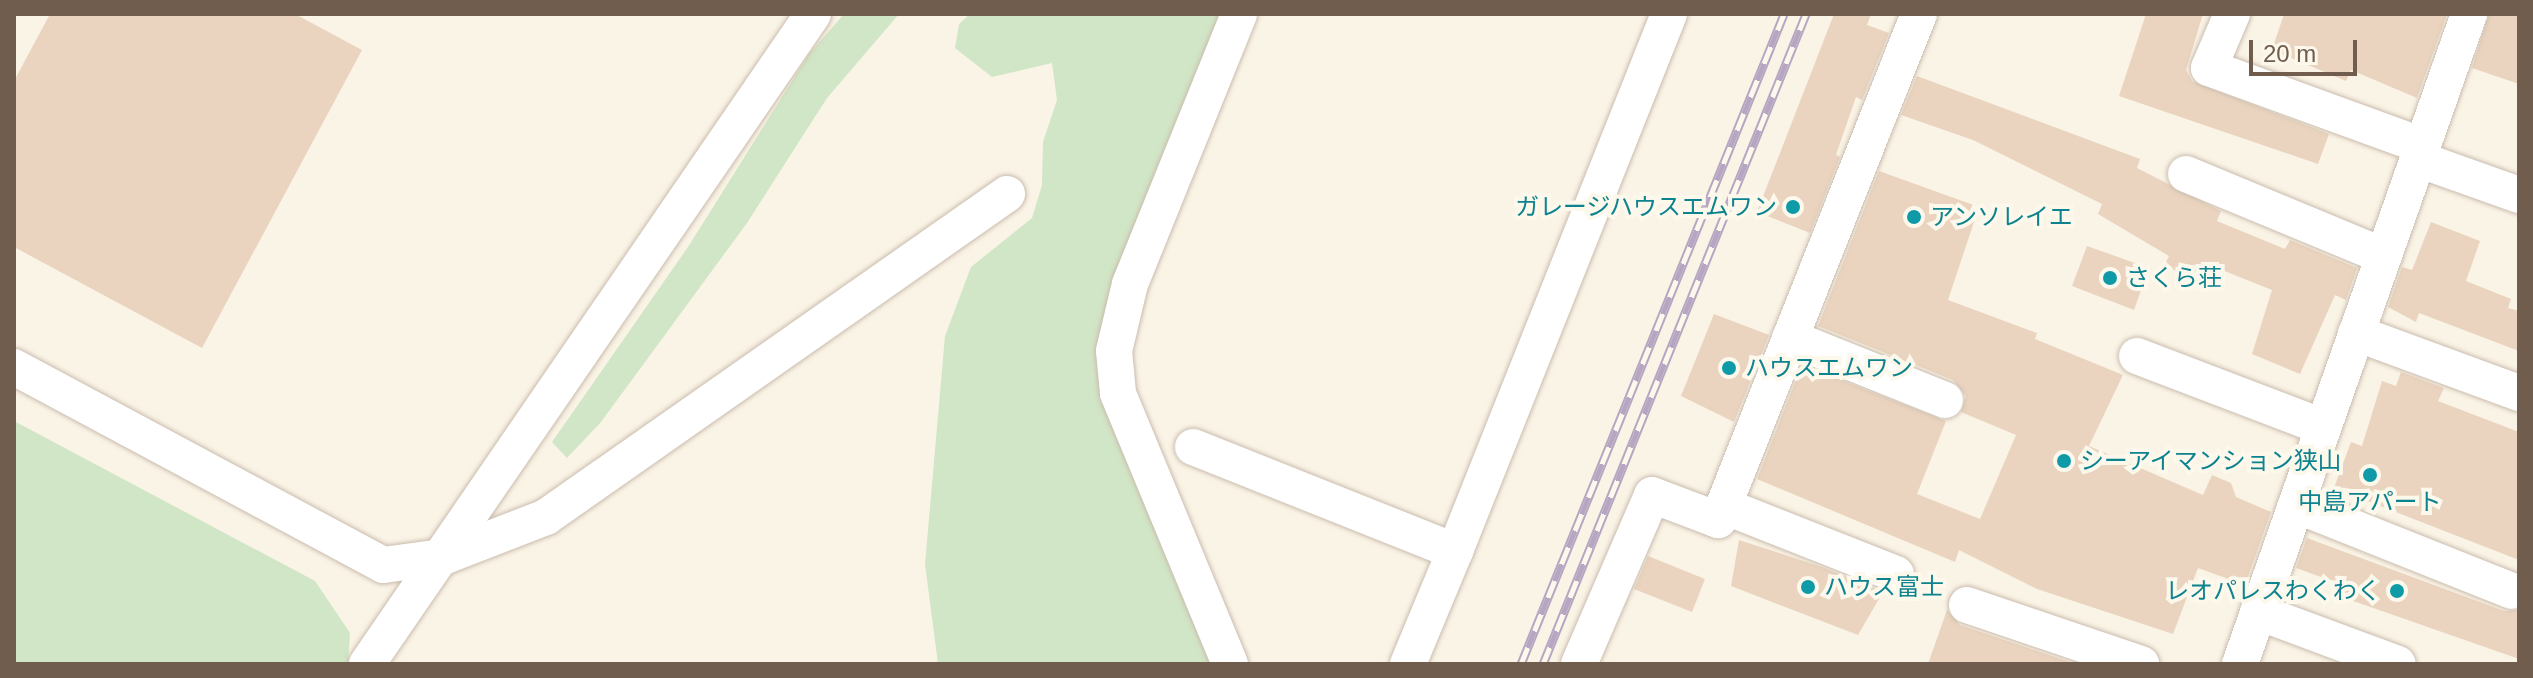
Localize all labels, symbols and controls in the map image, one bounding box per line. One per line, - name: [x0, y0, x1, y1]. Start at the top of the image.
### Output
- scale bar: [2253, 24, 2361, 74]
- text: 20 m: [2263, 40, 2316, 67]
- place label: ガレージハウスエムワン: [1513, 193, 1777, 221]
- marker: ガレージハウスエムワン: [1784, 198, 1802, 216]
- place label: アンソレイエ: [1930, 203, 2074, 231]
- marker: アンソレイエ: [1905, 208, 1923, 226]
- place label: さくら荘: [2126, 264, 2222, 292]
- marker: さくら荘: [2101, 269, 2119, 287]
- place label: ハウスエムワン: [1745, 354, 1913, 382]
- marker: ハウスエムワン: [1720, 359, 1738, 377]
- place label: シーアイマンション狭山: [2080, 447, 2344, 475]
- marker: シーアイマンション狭山: [2055, 452, 2073, 470]
- marker: 中島アパート: [2361, 466, 2379, 484]
- place label: 中島アパート: [2298, 488, 2442, 516]
- place label: ハウス富士: [1824, 573, 1944, 601]
- place label: レオパレスわくわく: [2165, 577, 2381, 605]
- marker: ハウス富士: [1799, 578, 1817, 596]
- marker: レオパレスわくわく: [2388, 582, 2406, 600]

